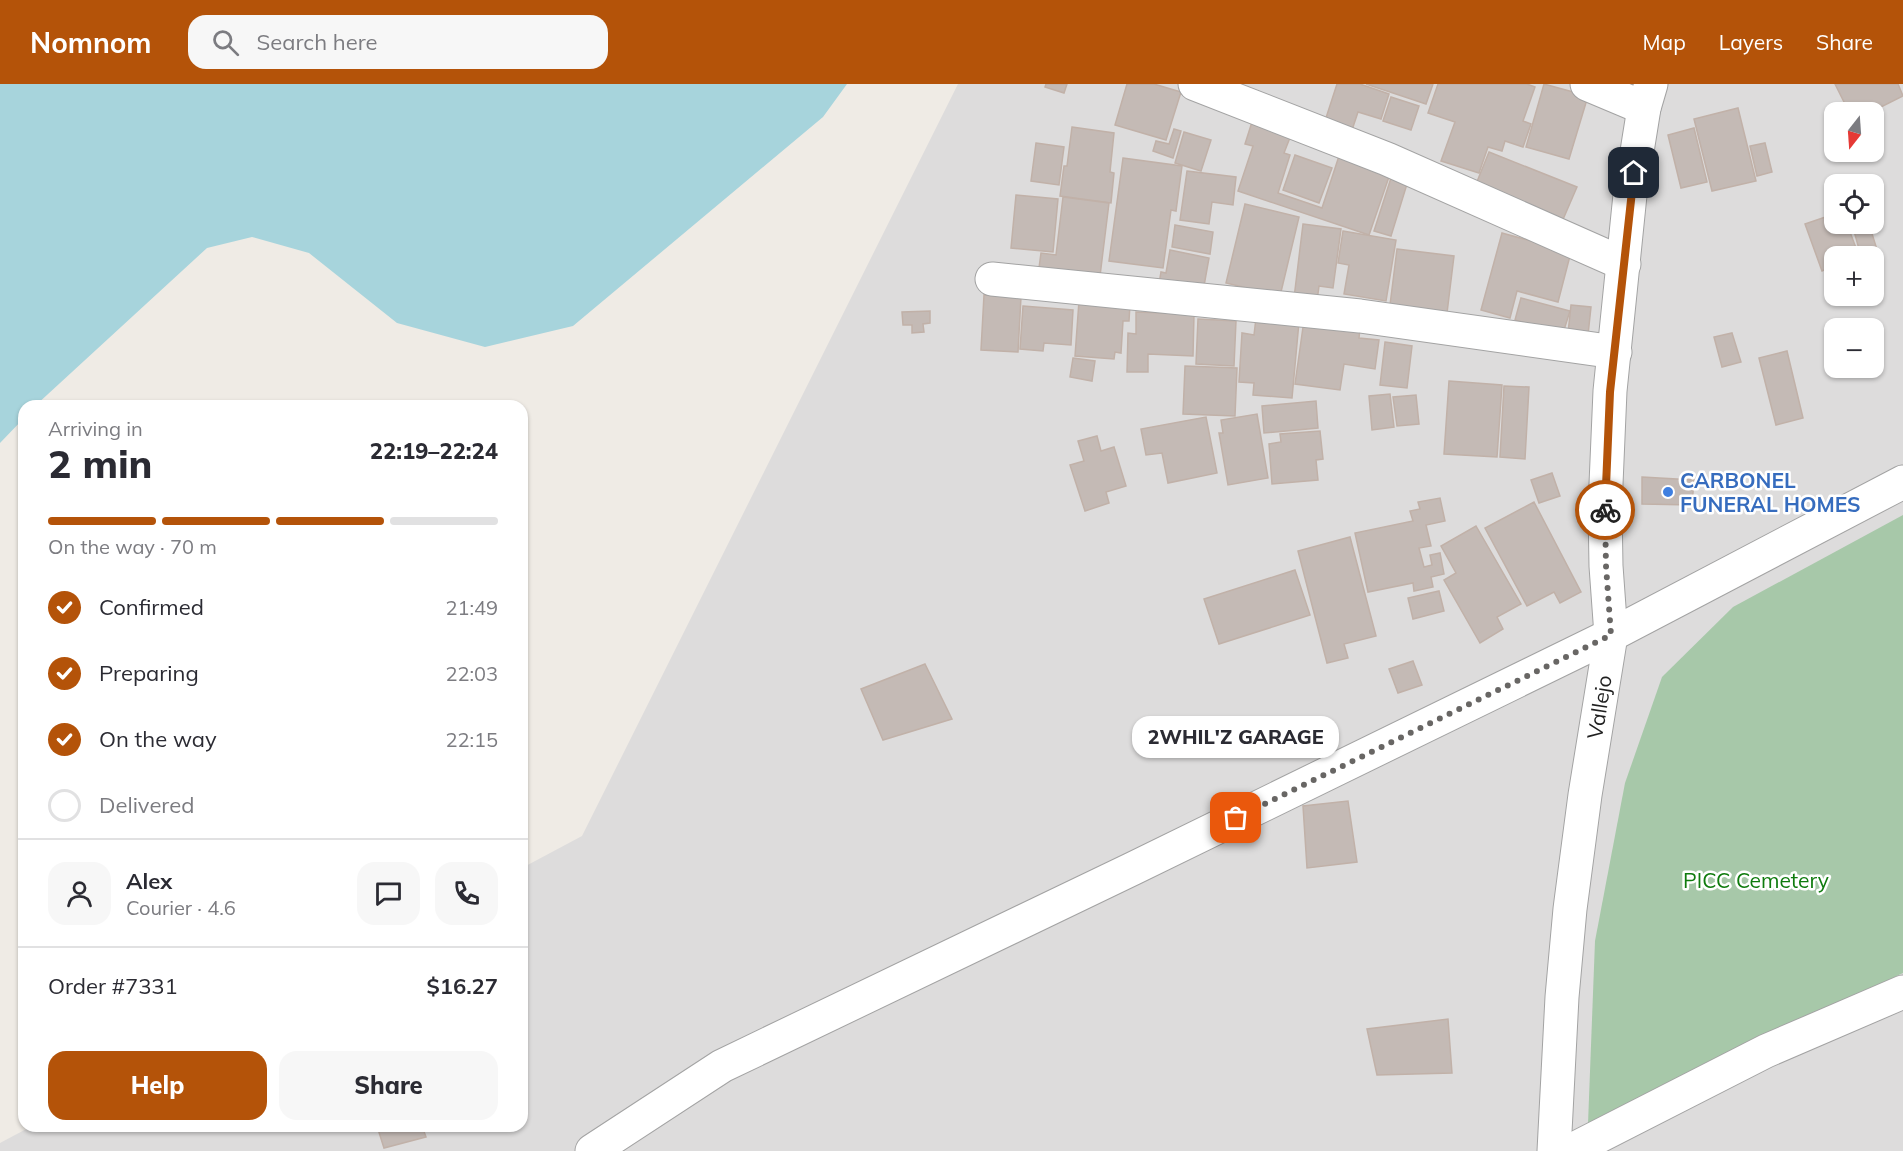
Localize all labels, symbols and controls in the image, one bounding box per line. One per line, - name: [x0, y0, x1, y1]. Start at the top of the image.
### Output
- search box: [188, 15, 608, 69]
- text: Nomnom: [30, 25, 152, 60]
- icon: search: [209, 26, 242, 59]
- text: Search here: [257, 28, 377, 56]
- text: Map: [1643, 29, 1686, 55]
- text: Layers: [1719, 29, 1783, 55]
- text: Share: [1816, 29, 1873, 55]
- north arrow: [1824, 102, 1884, 162]
- map controls: [1824, 102, 1884, 378]
- pin: [1608, 147, 1659, 198]
- icon: home: [1617, 156, 1650, 189]
- button: locate: [1824, 174, 1884, 234]
- button: +: [1824, 246, 1884, 306]
- button: −: [1824, 318, 1884, 378]
- text: Arriving in: [48, 416, 143, 441]
- text: 22:19–22:24: [370, 437, 498, 465]
- text: 2 min: [48, 439, 153, 488]
- place label: CARBONEL FUNERAL HOMES: [1680, 467, 1861, 517]
- courier: [1575, 480, 1635, 540]
- marker: CARBONEL FUNERAL HOMES: [1661, 485, 1675, 499]
- icon: bike: [1589, 494, 1622, 527]
- text: On the way · 70 m: [48, 534, 217, 559]
- icon: check: [48, 591, 81, 624]
- text: Confirmed: [99, 593, 204, 621]
- text: 21:49: [445, 595, 498, 620]
- icon: check: [48, 657, 81, 690]
- text: Preparing: [99, 659, 199, 687]
- text: 22:03: [445, 661, 498, 686]
- street label: Vallejo: [1581, 673, 1617, 741]
- callout: 2WHIL'Z GARAGE: [1132, 716, 1340, 758]
- icon: check: [48, 723, 81, 756]
- text: 2WHIL'Z GARAGE: [1147, 724, 1324, 749]
- text: On the way: [99, 725, 217, 753]
- text: 22:15: [445, 727, 498, 752]
- text: Delivered: [99, 791, 194, 819]
- pin: [1210, 792, 1261, 843]
- icon: bag: [1219, 801, 1252, 834]
- button: person: [48, 862, 111, 925]
- button: chat: [357, 862, 420, 925]
- button: phone: [435, 862, 498, 925]
- text: Alex: [126, 867, 172, 895]
- park label: PICC Cemetery: [1683, 867, 1829, 893]
- text: Courier · 4.6: [126, 895, 236, 920]
- text: Order #7331: [48, 972, 178, 1000]
- text: $16.27: [427, 972, 498, 1000]
- button: Help: [48, 1051, 267, 1120]
- button: Share: [279, 1051, 498, 1120]

